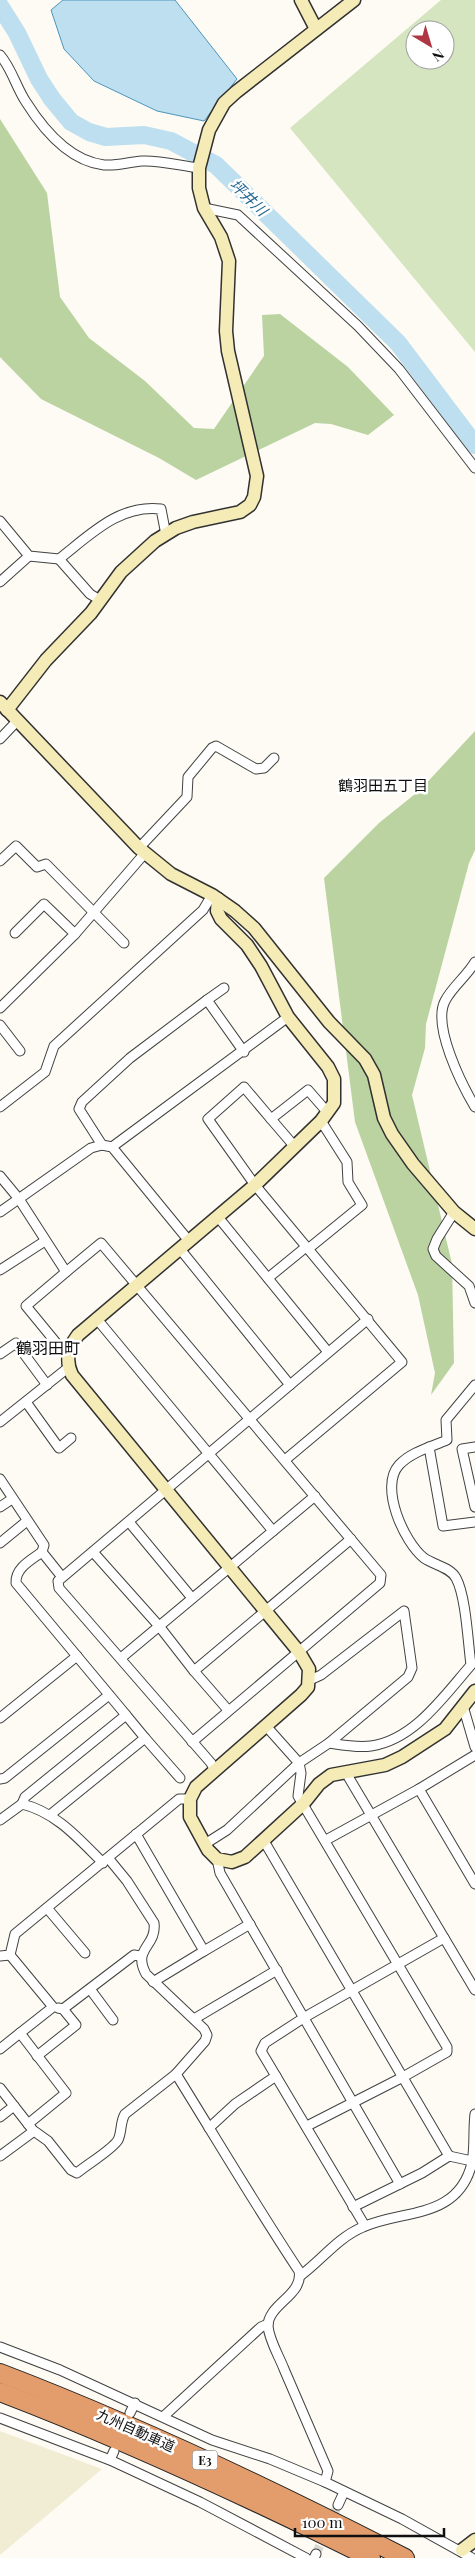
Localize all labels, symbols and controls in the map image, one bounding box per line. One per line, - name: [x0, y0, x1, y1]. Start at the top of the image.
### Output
- north arrow: [405, 20, 455, 70]
- text: N: [428, 45, 448, 66]
- water label: 坪井川: [226, 174, 274, 221]
- district label: 鶴羽田五丁目: [338, 775, 428, 795]
- district label: 鶴羽田町: [16, 1337, 80, 1358]
- street label: 九州自動車道: [94, 2404, 178, 2456]
- road number: E3: [192, 2450, 218, 2470]
- scale bar: [295, 2506, 444, 2538]
- text: 100 m: [302, 2512, 343, 2532]

